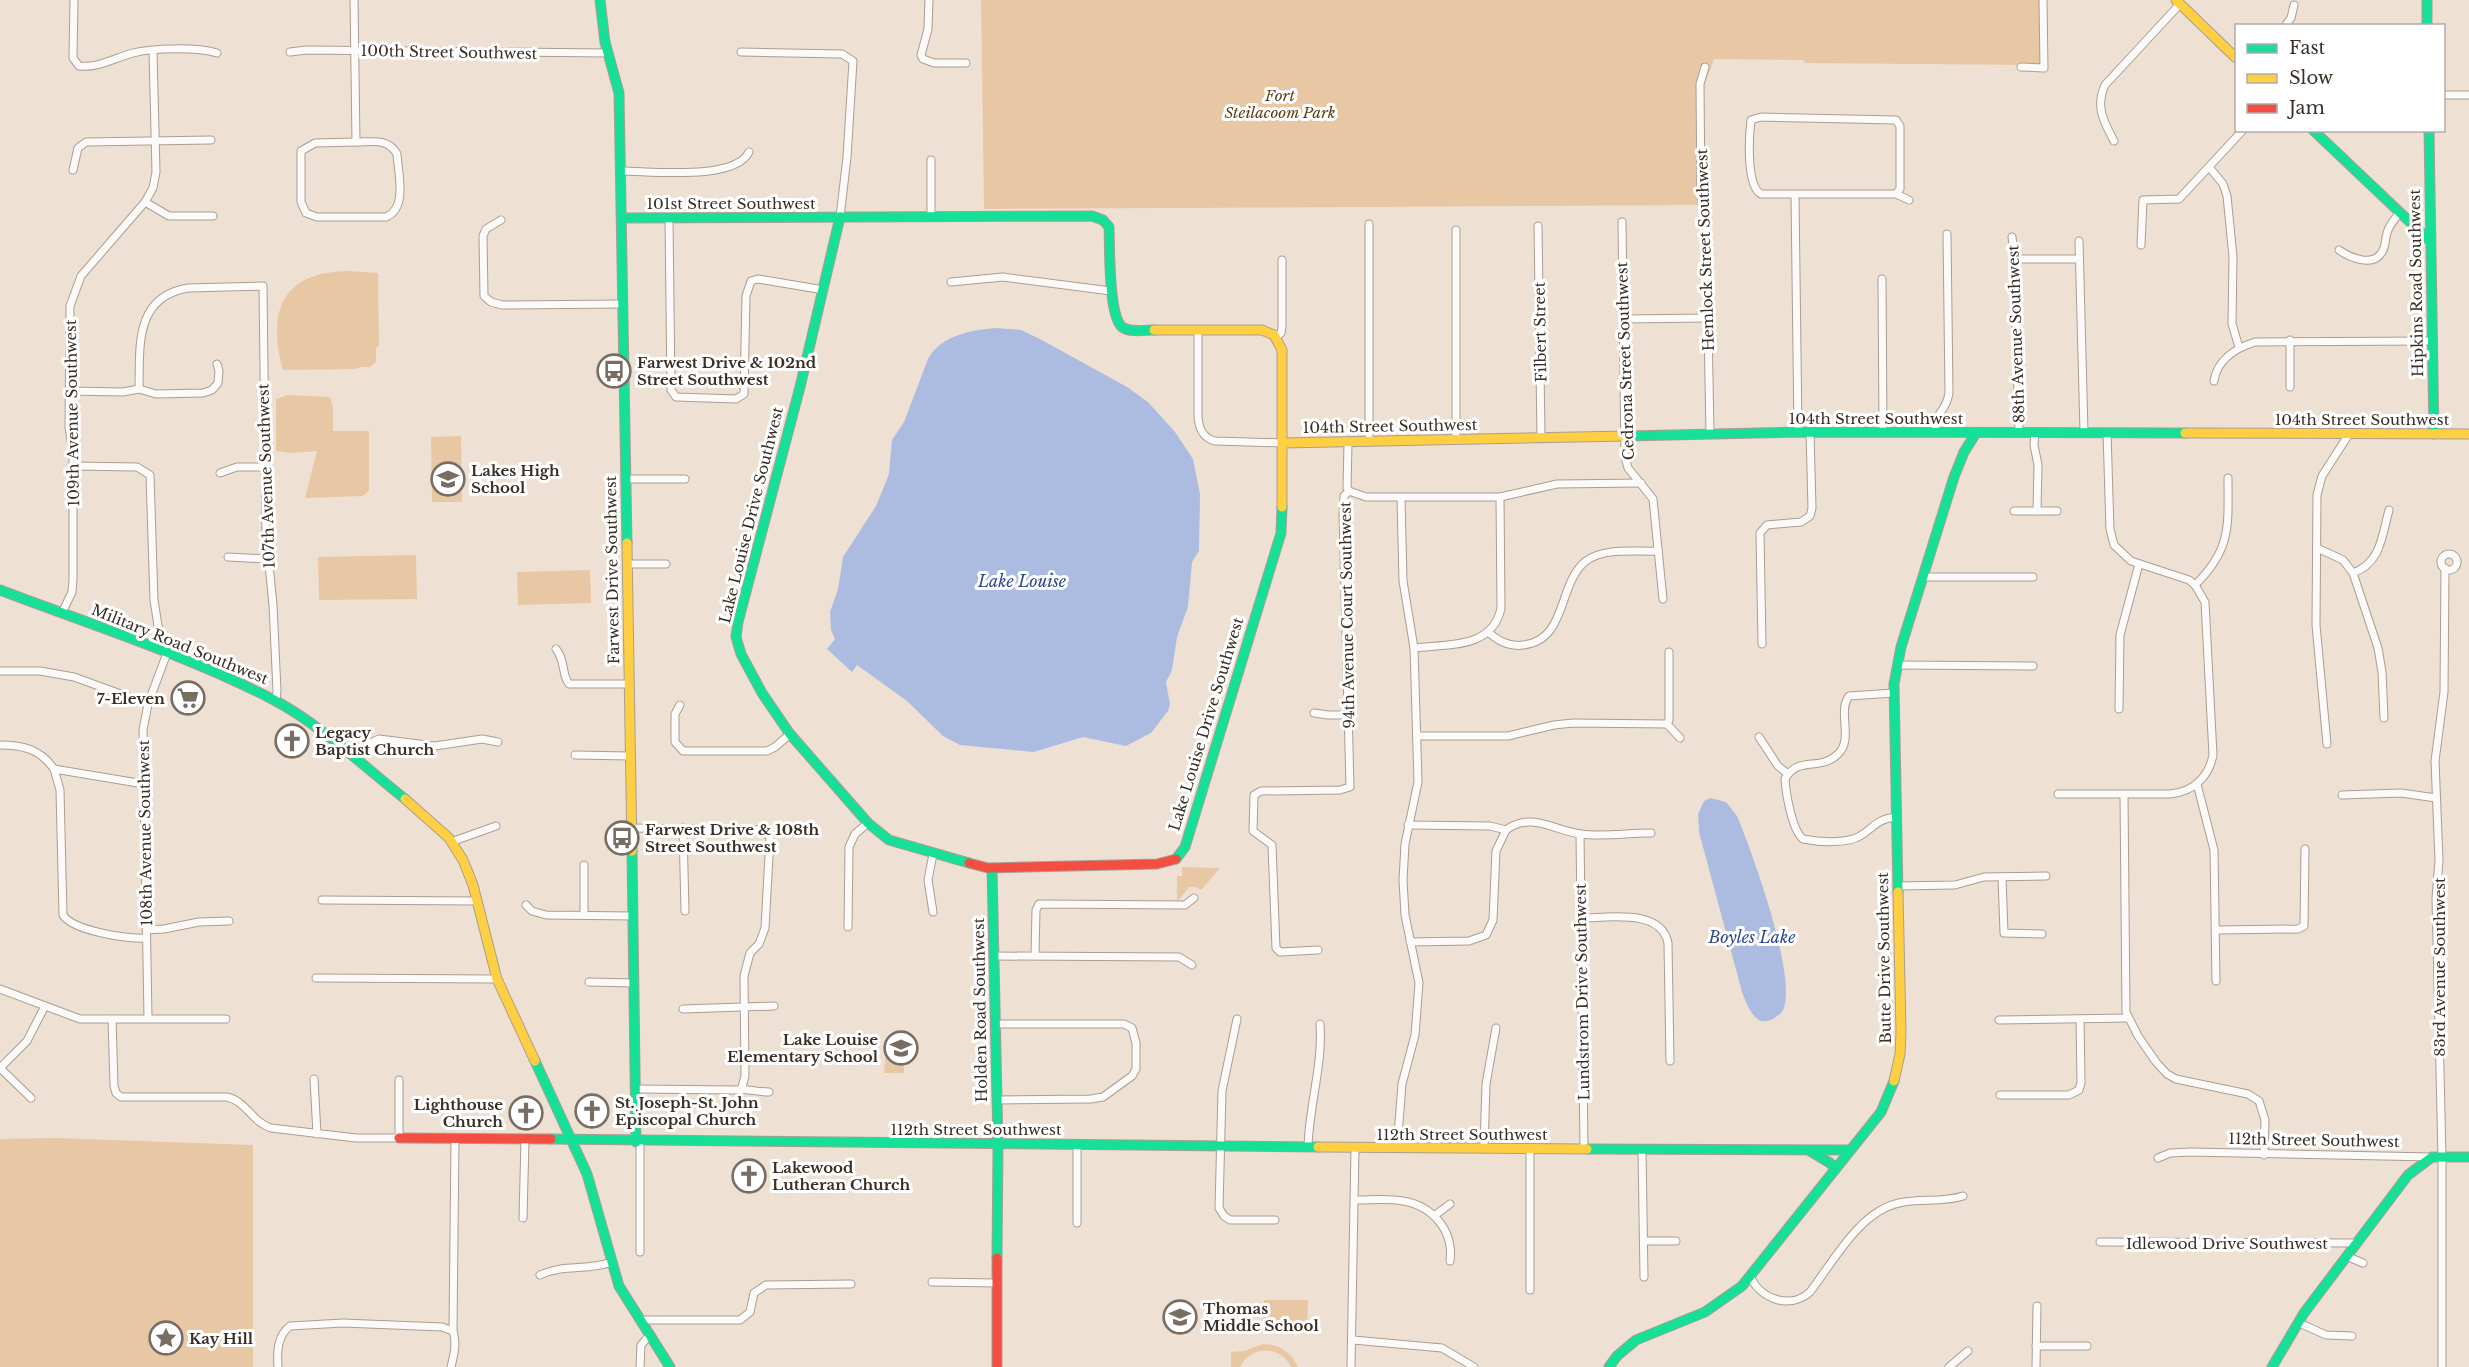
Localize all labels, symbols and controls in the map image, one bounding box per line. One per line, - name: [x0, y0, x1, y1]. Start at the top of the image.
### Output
- legend: [2235, 24, 2445, 132]
- text: Fast: [2289, 37, 2326, 59]
- street label: 100th Street Southwest: [361, 41, 538, 63]
- text: Slow: [2289, 67, 2334, 89]
- park label: Fort Steilacoom Park: [1224, 86, 1336, 122]
- text: Jam: [2287, 97, 2325, 119]
- street label: Hemlock Street Southwest: [1692, 148, 1718, 352]
- street label: Hipkins Road Southwest: [2405, 189, 2427, 377]
- street label: 101st Street Southwest: [646, 194, 816, 213]
- street label: 88th Avenue Southwest: [2003, 244, 2029, 423]
- street label: Cedrona Street Southwest: [1612, 261, 1638, 461]
- street label: Filbert Street: [1530, 281, 1550, 383]
- street label: 109th Avenue Southwest: [61, 319, 83, 507]
- bus stop icon: Farwest Drive & 102nd Street Southwest: [596, 353, 632, 389]
- place label: Farwest Drive & 102nd Street Southwest: [637, 353, 817, 389]
- street label: 107th Avenue Southwest: [253, 383, 279, 569]
- street label: Lake Louise Drive Southwest: [715, 404, 787, 625]
- street label: 104th Street Southwest: [1789, 409, 1964, 428]
- street label: 104th Street Southwest: [2275, 410, 2450, 429]
- street label: 104th Street Southwest: [1302, 415, 1478, 437]
- school or university icon: Lakes High School: [430, 461, 466, 497]
- place label: Lakes High School: [471, 461, 560, 497]
- street label: Farwest Drive Southwest: [601, 475, 623, 665]
- street label: 94th Avenue Court Southwest: [1336, 501, 1358, 729]
- water label: Lake Louise: [977, 571, 1067, 591]
- street label: Military Road Southwest: [89, 600, 272, 688]
- street label: Lake Louise Drive Southwest: [1164, 615, 1248, 833]
- supermarket icon: 7-Eleven: [170, 680, 206, 716]
- place label: 7-Eleven: [97, 689, 165, 708]
- church icon: Legacy Baptist Church: [274, 723, 310, 759]
- place label: Legacy Baptist Church: [315, 723, 434, 759]
- street label: 108th Avenue Southwest: [134, 739, 156, 926]
- bus stop icon: Farwest Drive & 108th Street Southwest: [604, 820, 640, 856]
- place label: Farwest Drive & 108th Street Southwest: [645, 820, 819, 856]
- street label: Butte Drive Southwest: [1873, 872, 1895, 1044]
- street label: 83rd Avenue Southwest: [2430, 877, 2449, 1057]
- street label: Lundstrom Drive Southwest: [1571, 883, 1593, 1101]
- street label: Holden Road Southwest: [969, 917, 991, 1102]
- water label: Boyles Lake: [1708, 927, 1796, 947]
- place label: Lake Louise Elementary School: [727, 1030, 879, 1066]
- school or university icon: Lake Louise Elementary School: [883, 1030, 919, 1066]
- church icon: St. Joseph-St. John Episcopal Church: [574, 1093, 610, 1129]
- place label: St. Joseph-St. John Episcopal Church: [615, 1093, 759, 1129]
- place label: Lighthouse Church: [414, 1095, 503, 1131]
- church icon: Lighthouse Church: [508, 1095, 544, 1131]
- street label: 112th Street Southwest: [890, 1120, 1062, 1139]
- street label: 112th Street Southwest: [1376, 1125, 1548, 1144]
- street label: 112th Street Southwest: [2228, 1129, 2400, 1151]
- church icon: Lakewood Lutheran Church: [731, 1158, 767, 1194]
- place label: Lakewood Lutheran Church: [772, 1158, 911, 1194]
- street label: Idlewood Drive Southwest: [2126, 1234, 2328, 1253]
- school or university icon: Thomas Middle School: [1162, 1299, 1198, 1335]
- place label: Thomas Middle School: [1203, 1299, 1319, 1335]
- place icon: Kay Hill: [148, 1320, 184, 1356]
- place label: Kay Hill: [189, 1329, 254, 1348]

